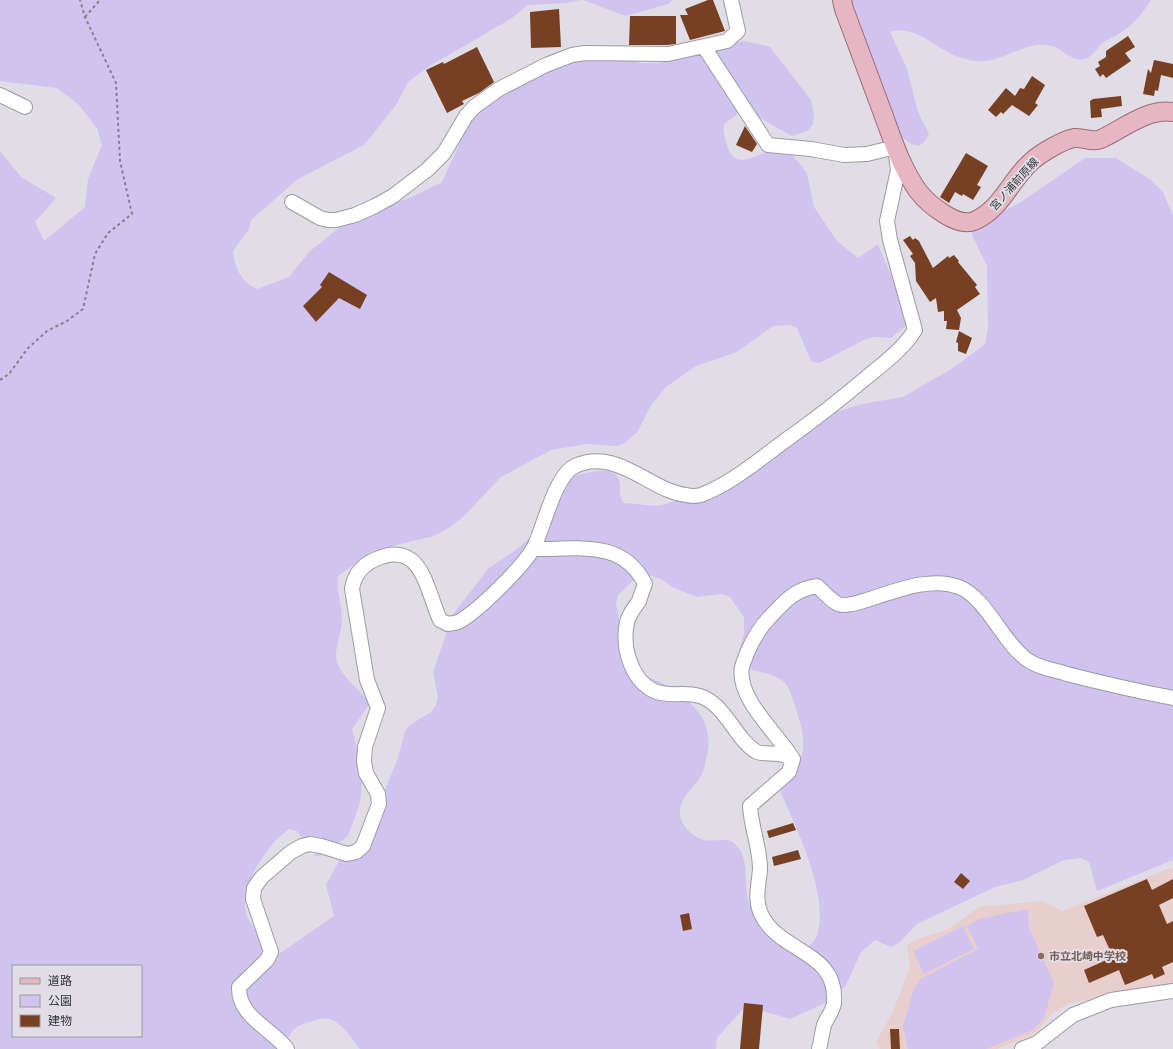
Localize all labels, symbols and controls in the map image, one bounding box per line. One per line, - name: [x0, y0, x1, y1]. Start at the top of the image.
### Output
- street label: 宮ノ浦前原線: [987, 155, 1041, 213]
- place label: 市立北崎中学校: [1049, 949, 1126, 963]
- marker: 市立北崎中学校: [1036, 951, 1046, 961]
- legend: [12, 965, 142, 1037]
- text: 道路: [48, 973, 72, 988]
- text: 公園: [48, 993, 72, 1008]
- text: 建物: [48, 1013, 72, 1028]

